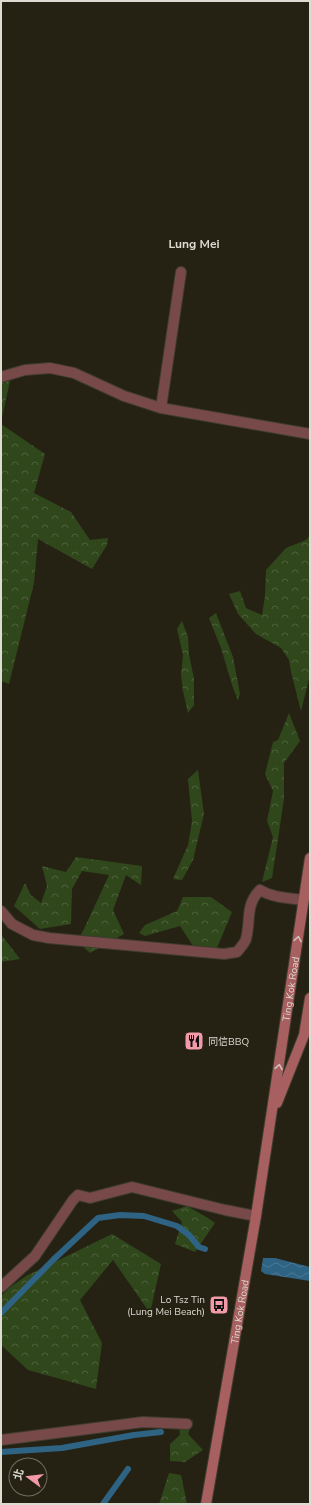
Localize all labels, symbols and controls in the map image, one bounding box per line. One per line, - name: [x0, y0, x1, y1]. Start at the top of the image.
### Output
- district label: Lung Mei: [168, 236, 220, 252]
- one-way arrow: [293, 936, 302, 942]
- street label: Ting Kok Road: [279, 956, 303, 1022]
- restaurant icon: 同信BBQ: [183, 1030, 205, 1052]
- place label: 同信BBQ: [208, 1035, 250, 1049]
- one-way arrow: [274, 1064, 283, 1070]
- street label: Ting Kok Road: [228, 1279, 253, 1345]
- place label: Lo Tsz Tin (Lung Mei Beach): [127, 1293, 205, 1319]
- bus stop icon: Lo Tsz Tin (Lung Mei Beach): [208, 1294, 230, 1316]
- north arrow: [8, 1457, 48, 1497]
- text: 北: [10, 1467, 27, 1482]

